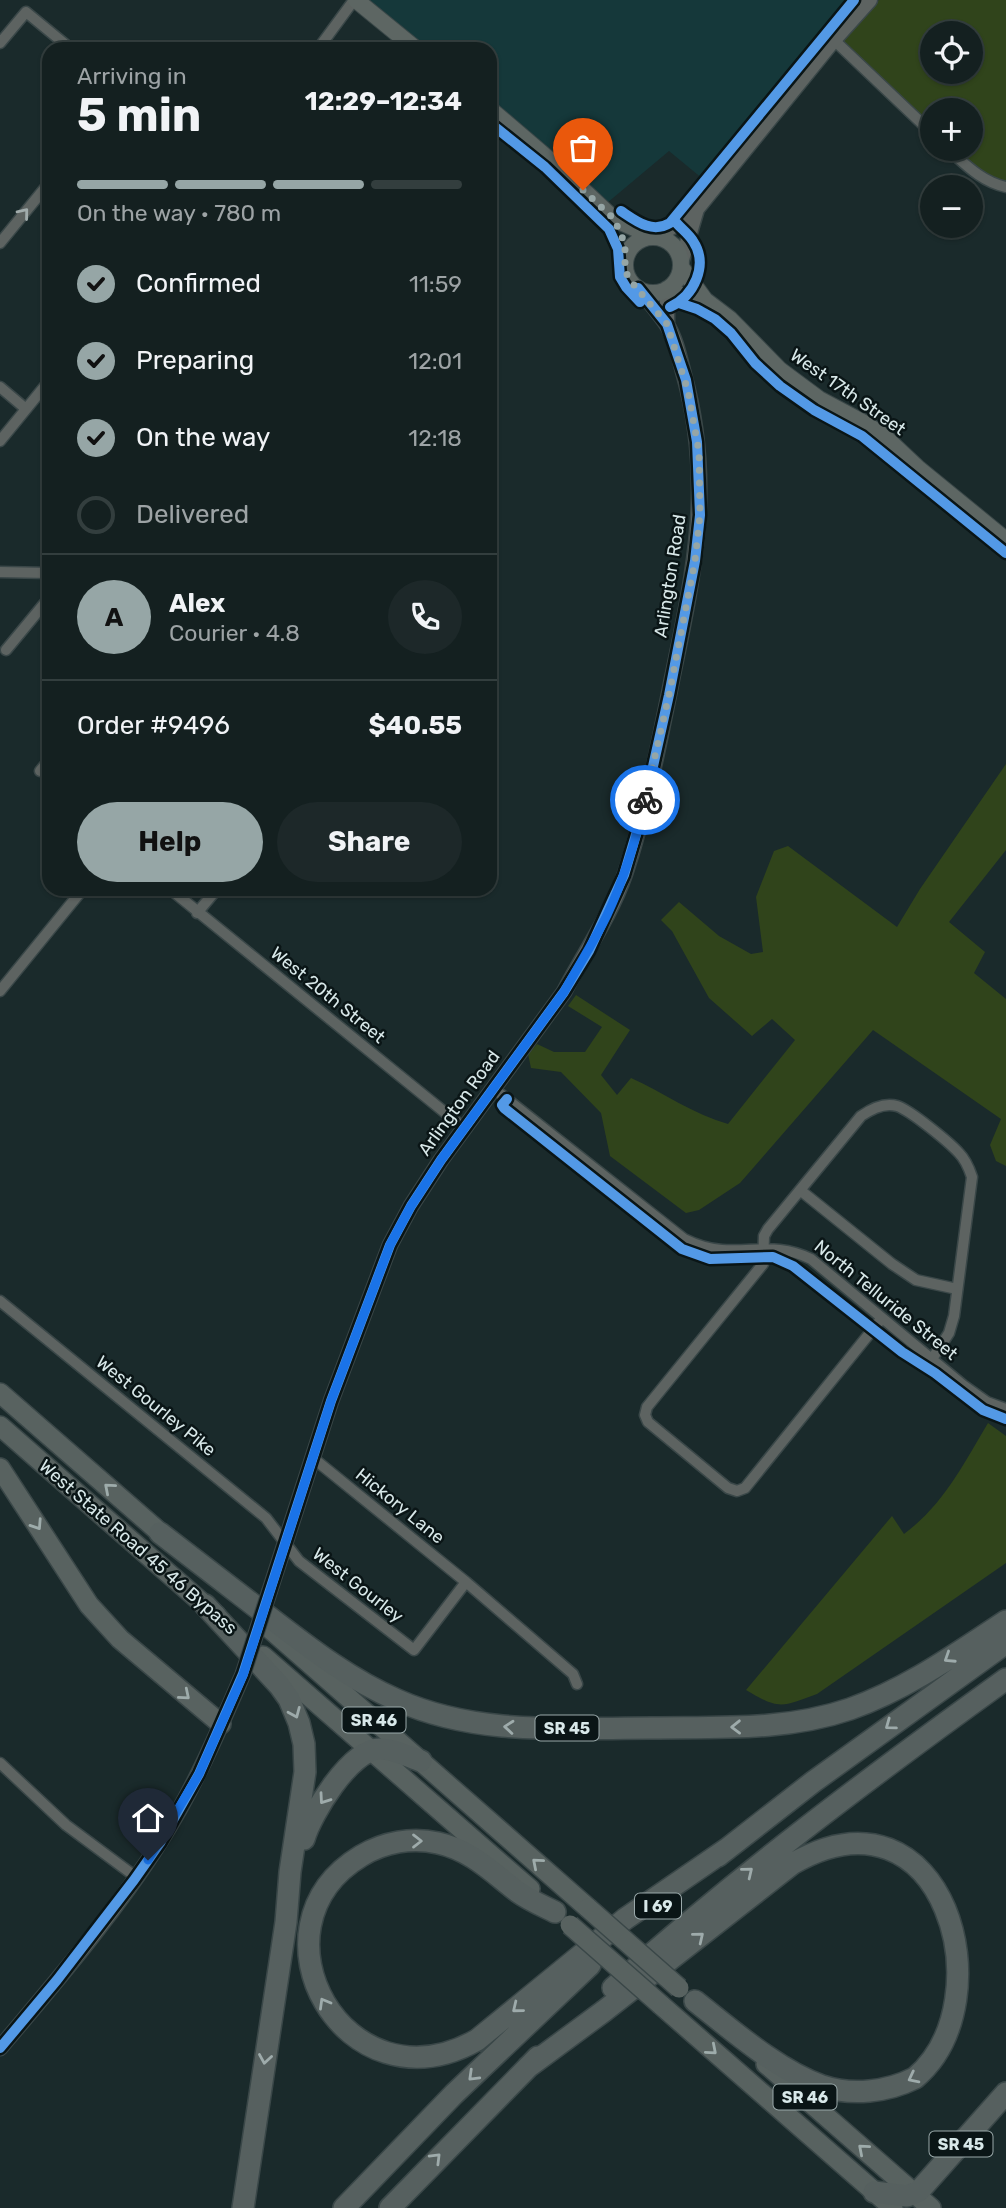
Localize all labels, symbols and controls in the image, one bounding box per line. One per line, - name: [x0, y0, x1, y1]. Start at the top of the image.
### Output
- map controls: [920, 21, 983, 238]
- button: locate: [920, 21, 983, 84]
- text: Arriving in: [77, 62, 187, 90]
- text: 12:29–12:34: [305, 86, 462, 117]
- text: 5 min: [77, 88, 201, 143]
- button: +: [920, 98, 983, 161]
- pin: [553, 118, 613, 190]
- icon: bag: [564, 129, 602, 167]
- button: −: [920, 175, 983, 238]
- text: On the way · 780 m: [77, 199, 281, 227]
- one-way arrow: [16, 209, 29, 221]
- icon: check: [77, 265, 115, 303]
- text: Confirmed: [136, 268, 261, 299]
- text: 11:59: [409, 270, 462, 298]
- icon: check: [77, 342, 115, 380]
- street label: West 17th Street: [786, 344, 910, 440]
- text: Preparing: [136, 345, 254, 376]
- text: 12:01: [408, 347, 462, 375]
- icon: check: [77, 419, 115, 457]
- text: On the way: [136, 422, 270, 453]
- text: 12:18: [408, 424, 462, 452]
- text: Delivered: [136, 499, 249, 530]
- street label: Arlington Road: [649, 513, 691, 639]
- button: phone: [388, 580, 462, 654]
- text: Alex: [169, 588, 225, 619]
- text: A: [105, 602, 123, 633]
- text: Courier · 4.8: [169, 619, 300, 647]
- text: Order #9496: [77, 710, 230, 741]
- text: $40.55: [368, 710, 462, 741]
- courier: [610, 765, 680, 835]
- icon: bike: [626, 781, 664, 819]
- button: Help: [77, 802, 263, 882]
- button: Share: [277, 802, 462, 882]
- street label: West 20th Street: [266, 942, 390, 1048]
- street label: Arlington Road: [413, 1046, 505, 1160]
- street label: North Telluride Street: [810, 1235, 962, 1365]
- street label: West Gourley Pike: [92, 1351, 220, 1461]
- street label: West State Road 45 46 Bypass: [35, 1455, 241, 1639]
- street label: Hickory Lane: [351, 1463, 449, 1549]
- one-way arrow: [104, 1484, 117, 1496]
- one-way arrow: [29, 1517, 42, 1530]
- street label: West Gourley: [308, 1543, 408, 1627]
- one-way arrow: [944, 1650, 957, 1662]
- one-way arrow: [177, 1687, 190, 1699]
- one-way arrow: [287, 1706, 301, 1719]
- road number: SR 46: [342, 1708, 406, 1732]
- road number: SR 45: [536, 1716, 598, 1740]
- one-way arrow: [885, 1717, 898, 1729]
- one-way arrow: [730, 1719, 741, 1735]
- one-way arrow: [503, 1720, 514, 1735]
- pin: [118, 1788, 178, 1860]
- one-way arrow: [320, 1791, 332, 1804]
- icon: home: [129, 1799, 167, 1837]
- one-way arrow: [412, 1833, 423, 1849]
- one-way arrow: [532, 1859, 545, 1871]
- one-way arrow: [739, 1868, 752, 1880]
- road number: I 69: [635, 1894, 681, 1918]
- one-way arrow: [691, 1932, 704, 1945]
- one-way arrow: [319, 1997, 332, 2010]
- one-way arrow: [512, 2000, 525, 2012]
- one-way arrow: [704, 2042, 717, 2054]
- one-way arrow: [258, 2053, 273, 2065]
- one-way arrow: [468, 2067, 481, 2080]
- one-way arrow: [908, 2069, 920, 2083]
- road number: SR 46: [774, 2084, 836, 2110]
- road number: SR 45: [930, 2132, 992, 2156]
- one-way arrow: [859, 2145, 872, 2157]
- one-way arrow: [428, 2154, 441, 2167]

